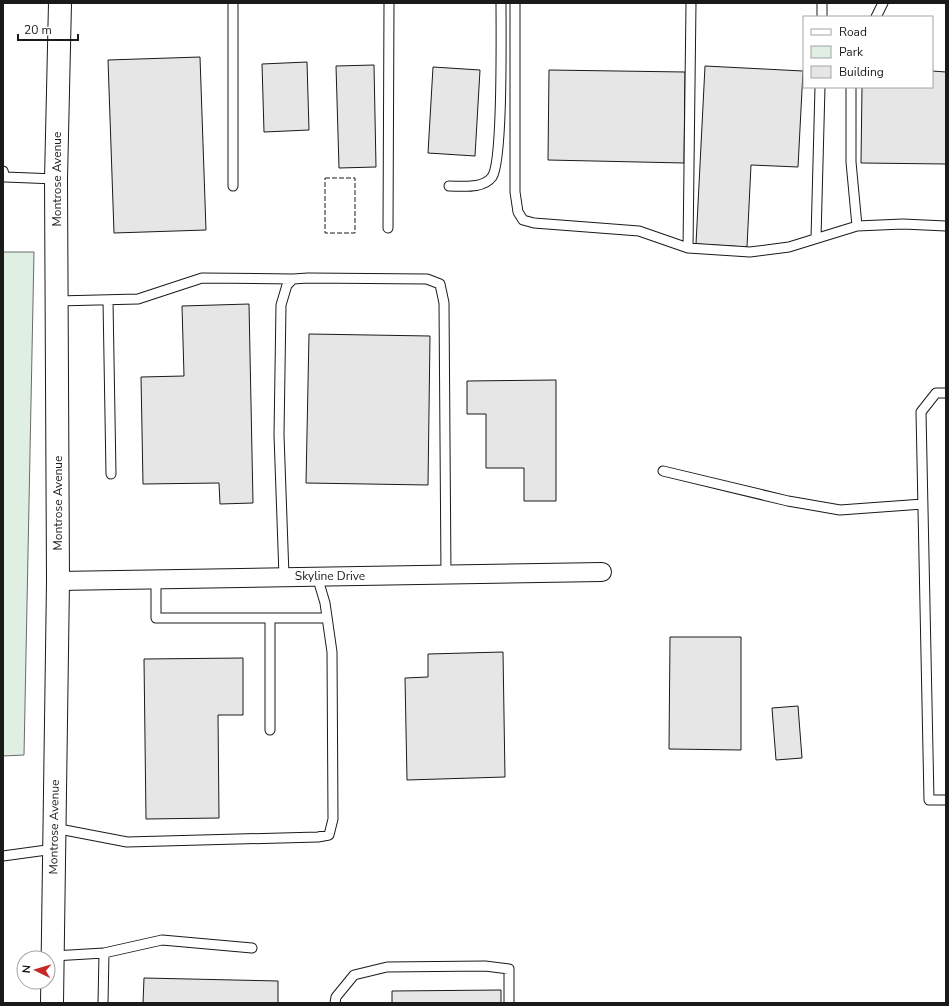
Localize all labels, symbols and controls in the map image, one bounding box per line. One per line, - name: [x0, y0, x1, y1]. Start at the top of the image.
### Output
- scale bar: [18, 16, 78, 42]
- legend: [803, 16, 933, 88]
- text: 20 m: [24, 22, 52, 38]
- text: Road: [839, 24, 867, 40]
- text: Park: [839, 44, 864, 60]
- text: Building: [839, 64, 884, 80]
- street label: Montrose Avenue: [49, 132, 65, 226]
- street label: Montrose Avenue: [50, 456, 66, 550]
- street label: Skyline Drive: [295, 568, 365, 584]
- street label: Montrose Avenue: [45, 779, 63, 875]
- north arrow: [16, 950, 56, 990]
- text: N: [19, 964, 34, 974]

